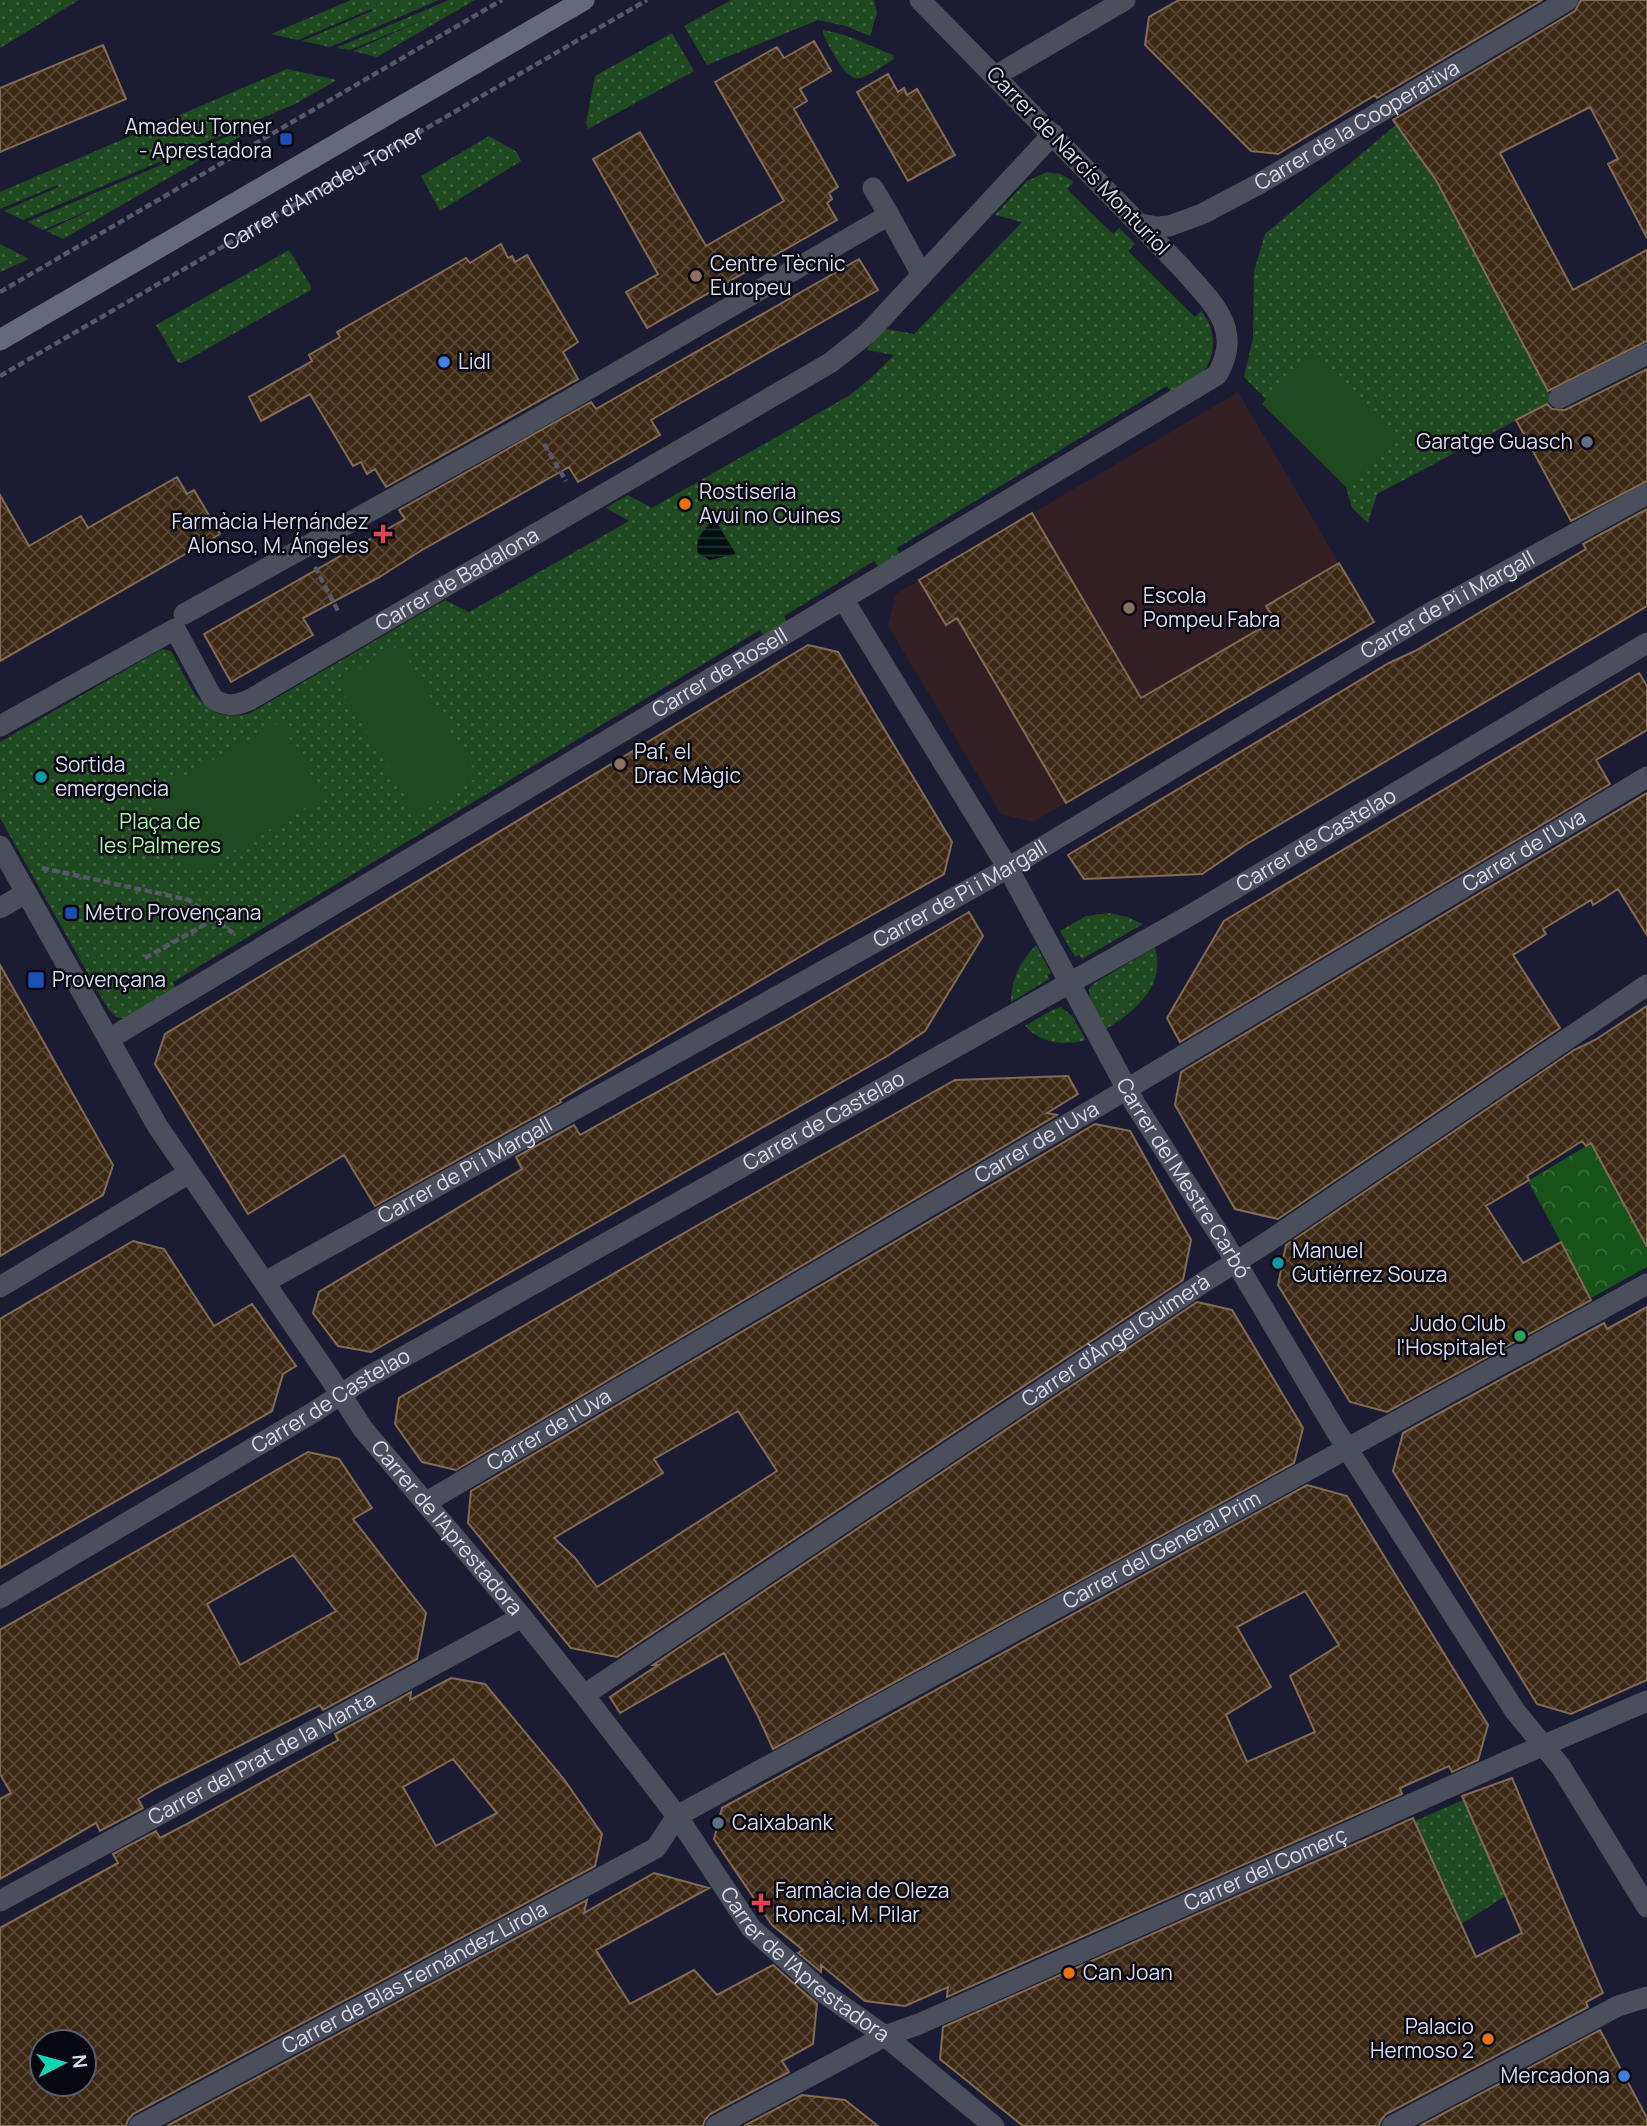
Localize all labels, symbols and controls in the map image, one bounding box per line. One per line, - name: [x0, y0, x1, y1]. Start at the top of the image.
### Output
- street label: Carrer de la Cooperativa: [1249, 53, 1464, 196]
- street label: Carrer de Narcís Monturiol: [981, 60, 1177, 261]
- place label: Amadeu Torner - Aprestadora: [125, 112, 272, 164]
- street label: Carrer d'Amadeu Torner: [217, 118, 429, 256]
- marker: Amadeu Torner - Aprestadora: [278, 131, 294, 147]
- place label: Centre Tècnic Europeu: [710, 249, 846, 301]
- marker: Centre Tècnic Europeu: [688, 268, 704, 284]
- place label: Lidl: [458, 347, 491, 375]
- marker: Lidl: [436, 354, 452, 370]
- place label: Garatge Guasch: [1416, 427, 1573, 455]
- marker: Garatge Guasch: [1579, 434, 1595, 450]
- place label: Rostiseria Avui no Cuines: [699, 477, 841, 529]
- marker: Rostiseria Avui no Cuines: [677, 496, 693, 512]
- place label: Farmàcia Hernández Alonso, M. Ángeles: [171, 507, 369, 559]
- street label: Carrer de Badalona: [370, 520, 544, 637]
- marker: Farmàcia Hernández Alonso, M. Ángeles: [375, 526, 391, 542]
- street label: Carrer de Pi i Margall: [1355, 543, 1539, 665]
- place label: Escola Pompeu Fabra: [1143, 581, 1280, 633]
- marker: Escola Pompeu Fabra: [1121, 600, 1137, 616]
- street label: Carrer de Rosell: [646, 621, 792, 724]
- place label: Paf, el Drac Màgic: [634, 737, 741, 789]
- place label: Sortida emergencia: [55, 750, 169, 802]
- marker: Paf, el Drac Màgic: [612, 756, 628, 772]
- marker: Sortida emergencia: [33, 769, 49, 785]
- street label: Carrer de Castelao: [1231, 781, 1401, 898]
- street label: Carrer de l'Uva: [1456, 802, 1591, 898]
- park label: Plaça de les Palmeres: [99, 807, 221, 859]
- street label: Carrer de Pi i Margall: [867, 833, 1052, 954]
- place label: Metro Provençana: [85, 898, 261, 926]
- marker: Metro Provençana: [63, 905, 79, 921]
- place label: Provençana: [52, 965, 166, 993]
- marker: Provençana: [26, 970, 46, 990]
- street label: Carrer de Castelao: [737, 1064, 909, 1177]
- street label: Carrer del Mestre Carbó: [1110, 1073, 1257, 1283]
- street label: Carrer de l'Uva: [969, 1094, 1104, 1189]
- street label: Carrer de Pi i Margall: [372, 1110, 557, 1230]
- place label: Manuel Gutiérrez Souza: [1292, 1236, 1447, 1288]
- marker: Manuel Gutiérrez Souza: [1270, 1255, 1286, 1271]
- street label: Carrer d'Àngel Guimerà: [1016, 1267, 1215, 1413]
- place label: Judo Club l'Hospitalet: [1397, 1309, 1506, 1361]
- marker: Judo Club l'Hospitalet: [1512, 1328, 1528, 1344]
- street label: Carrer de Castelao: [245, 1341, 415, 1459]
- street label: Carrer de l'Uva: [481, 1381, 616, 1477]
- street label: Carrer de l'Aprestadora: [365, 1434, 530, 1621]
- street label: Carrer del General Prim: [1057, 1484, 1265, 1615]
- street label: Carrer del Prat de la Manta: [142, 1684, 380, 1831]
- place label: Caixabank: [732, 1808, 833, 1836]
- marker: Caixabank: [710, 1815, 726, 1831]
- street label: Carrer del Comerç: [1179, 1820, 1351, 1917]
- place label: Farmàcia de Oleza Roncal, M. Pilar: [775, 1876, 949, 1928]
- street label: Carrer de l'Aprestadora: [714, 1881, 895, 2048]
- street label: Carrer de Blas Fernández Lirola: [276, 1894, 552, 2060]
- marker: Farmàcia de Oleza Roncal, M. Pilar: [753, 1895, 769, 1911]
- place label: Can Joan: [1083, 1958, 1173, 1986]
- marker: Can Joan: [1061, 1965, 1077, 1981]
- place label: Palacio Hermoso 2: [1370, 2012, 1474, 2064]
- north arrow: [28, 2028, 98, 2098]
- marker: Palacio Hermoso 2: [1480, 2031, 1496, 2047]
- text: N: [66, 2053, 94, 2069]
- place label: Mercadona: [1500, 2061, 1610, 2089]
- marker: Mercadona: [1616, 2068, 1632, 2084]

